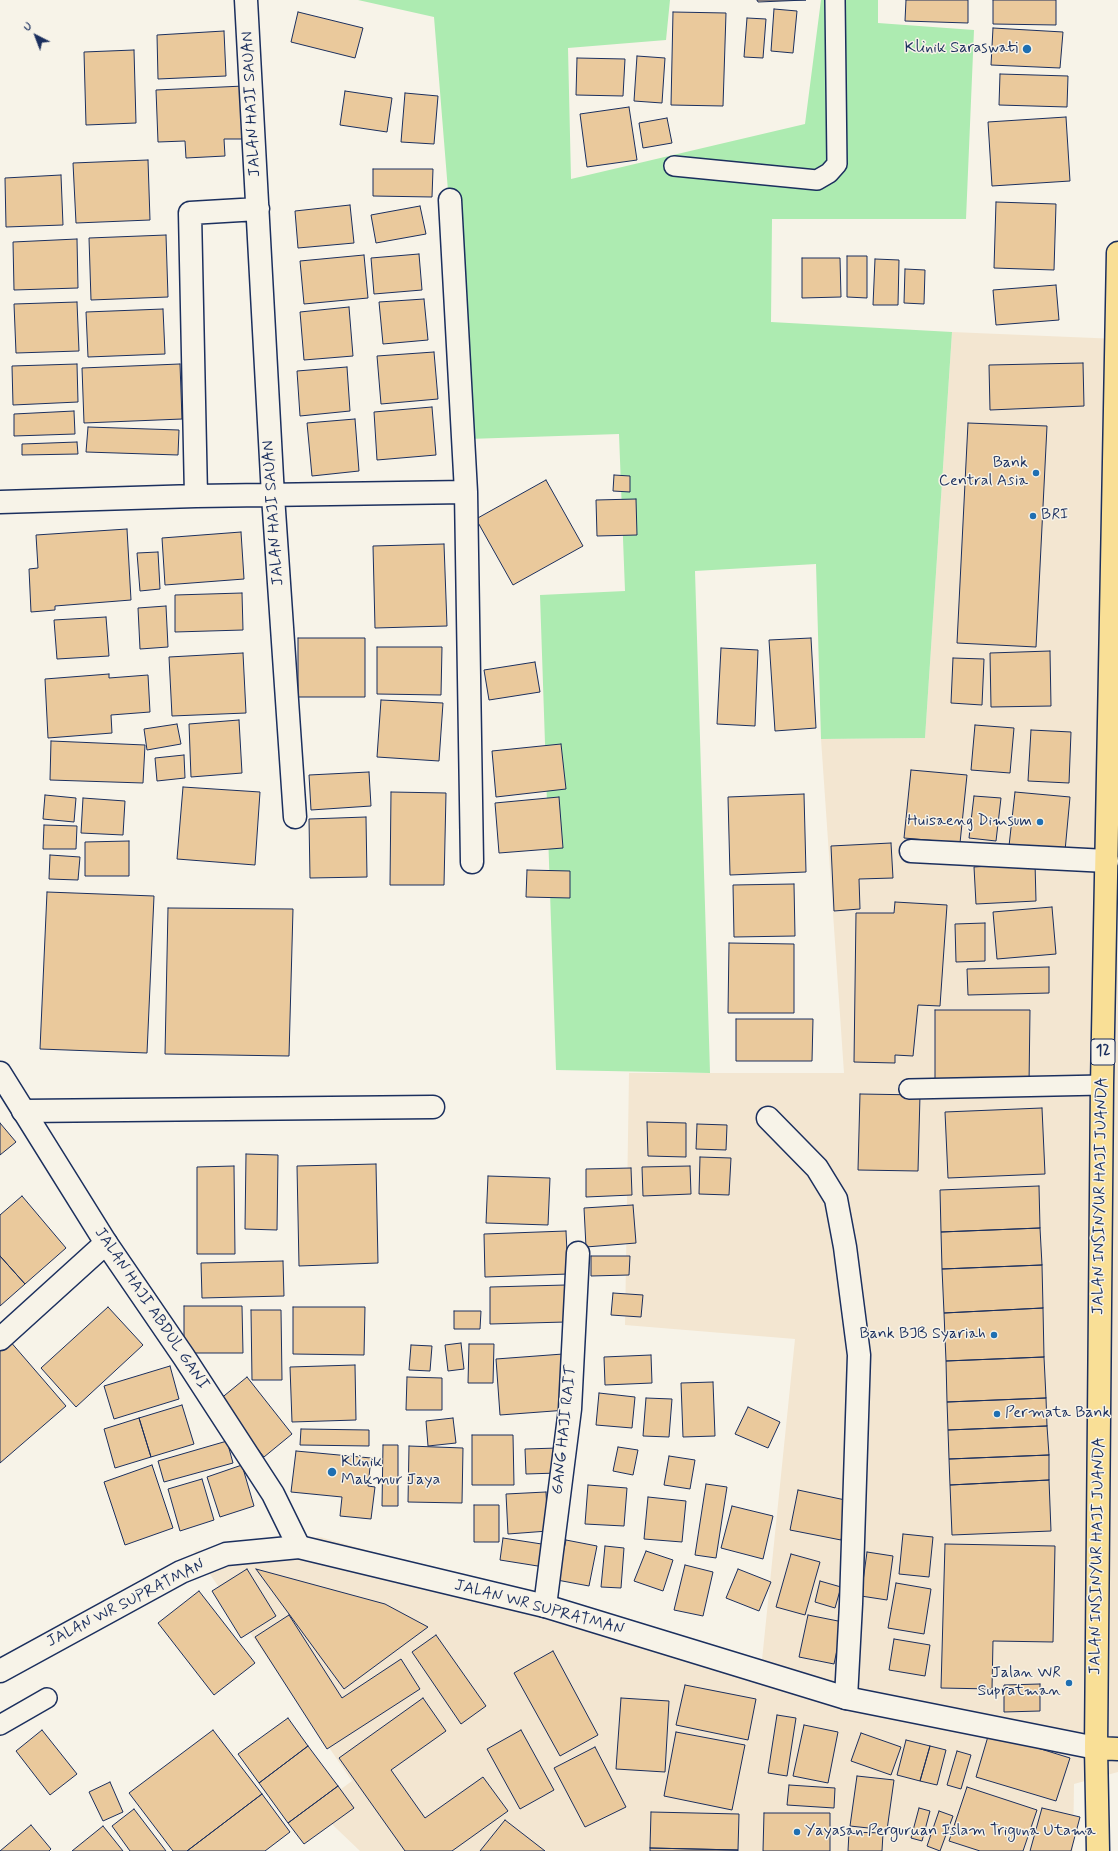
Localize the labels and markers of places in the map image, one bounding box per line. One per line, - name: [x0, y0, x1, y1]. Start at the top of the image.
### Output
- place label: Klinik Saraswati: [905, 39, 1018, 59]
- marker: Klinik Saraswati: [1021, 43, 1033, 55]
- place label: Bank Central Asia: [939, 454, 1028, 492]
- marker: Bank Central Asia: [1031, 468, 1041, 478]
- place label: BRI: [1041, 506, 1069, 526]
- marker: BRI: [1028, 511, 1038, 521]
- place label: Huisaeng Dimsum: [907, 812, 1032, 832]
- marker: Huisaeng Dimsum: [1035, 817, 1045, 827]
- place label: Bank BJB Syariah: [859, 1325, 986, 1345]
- marker: Bank BJB Syariah: [989, 1330, 999, 1340]
- place label: Permata Bank: [1005, 1404, 1110, 1424]
- marker: Permata Bank: [992, 1409, 1002, 1419]
- place label: Klinik Makmur Jaya: [341, 1453, 440, 1491]
- marker: Klinik Makmur Jaya: [326, 1466, 338, 1478]
- place label: Jalan WR Supratman: [978, 1664, 1061, 1702]
- marker: Jalan WR Supratman: [1064, 1678, 1074, 1688]
- place label: Yayasan Perguruan Islam Triguna Utama: [805, 1822, 1096, 1842]
- marker: Yayasan Perguruan Islam Triguna Utama: [792, 1827, 802, 1837]

